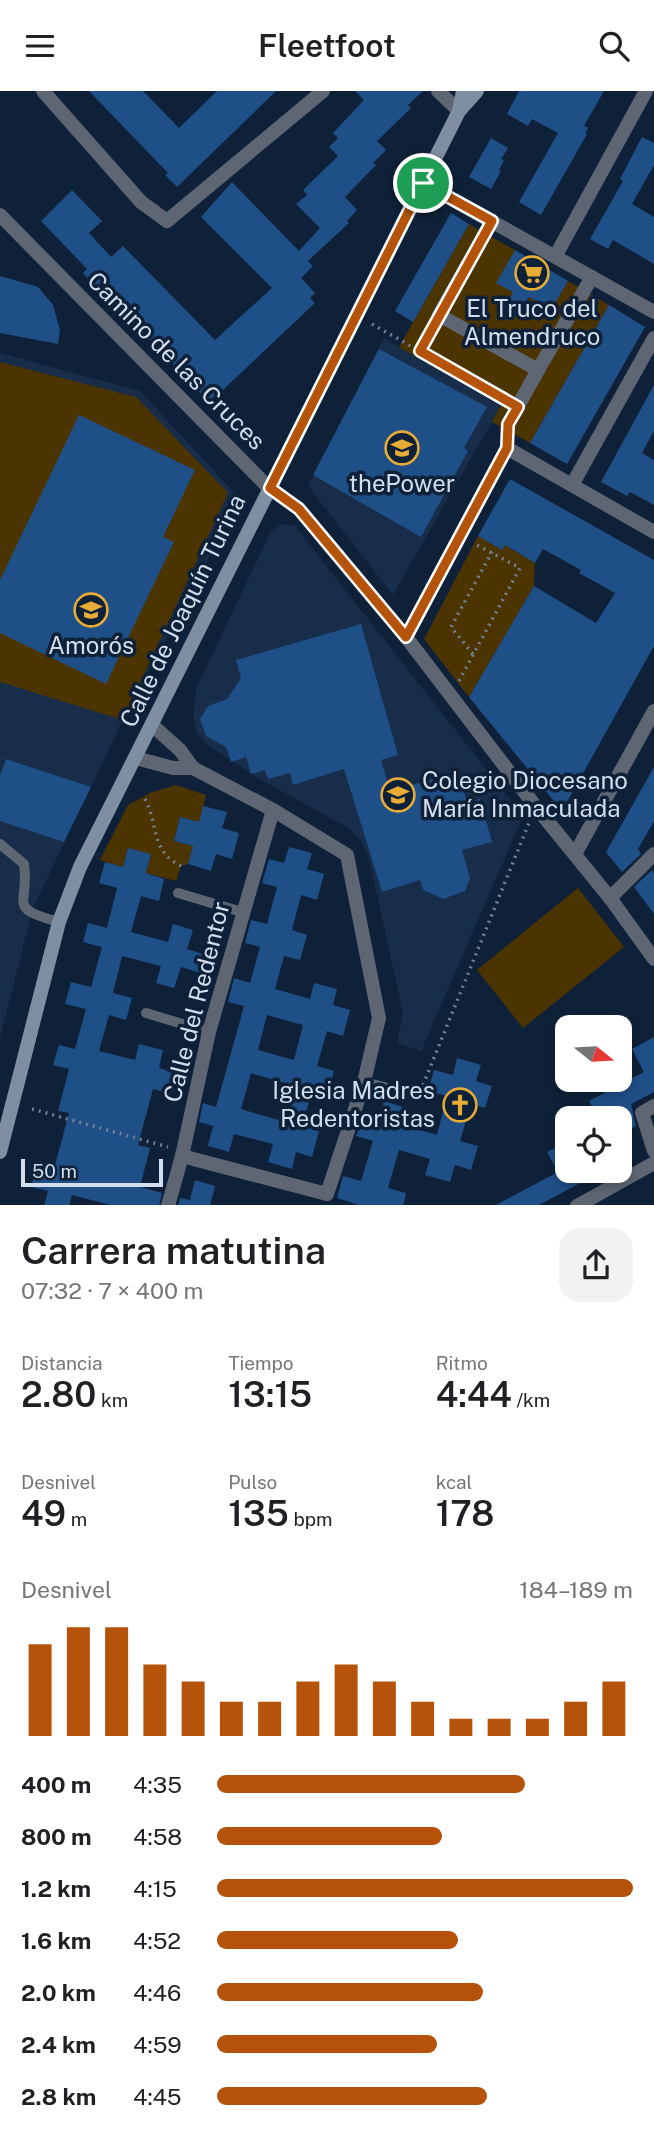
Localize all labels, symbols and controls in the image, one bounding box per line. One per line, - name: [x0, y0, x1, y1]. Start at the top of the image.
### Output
- icon: menu: [21, 27, 59, 65]
- text: Fleetfoot: [258, 27, 396, 64]
- icon: search: [595, 27, 633, 65]
- pin: [393, 153, 453, 213]
- icon: arrive: [404, 164, 442, 202]
- supermarket icon: El Truco del Almendruco: [513, 254, 551, 292]
- street label: Camino de las Cruces: [82, 266, 271, 455]
- place label: El Truco del Almendruco: [464, 294, 600, 350]
- school or university icon: thePower: [383, 429, 421, 467]
- place label: thePower: [349, 469, 455, 497]
- street label: Calle de Joaquín Turina: [114, 490, 251, 731]
- school or university icon: Amorós: [72, 591, 110, 629]
- place label: Amorós: [48, 631, 134, 659]
- place label: Colegio Diocesano María Inmaculada: [422, 766, 628, 822]
- school or university icon: Colegio Diocesano María Inmaculada: [379, 776, 417, 814]
- street label: Calle del Redentor: [158, 899, 235, 1105]
- north arrow: [555, 1015, 632, 1092]
- map controls: [555, 1015, 632, 1183]
- place label: Iglesia Madres Redentoristas: [272, 1076, 435, 1132]
- church icon: Iglesia Madres Redentoristas: [441, 1086, 479, 1124]
- button: locate: [555, 1106, 632, 1183]
- scale bar: [21, 1157, 163, 1188]
- text: 50 m: [32, 1160, 77, 1182]
- text: Carrera matutina: [21, 1228, 326, 1273]
- button: share: [559, 1228, 633, 1302]
- text: 07:32 · 7 × 400 m: [21, 1277, 204, 1304]
- text: Distancia: [21, 1352, 103, 1374]
- text: Tiempo: [228, 1352, 294, 1374]
- text: Ritmo: [436, 1352, 488, 1374]
- text: 2.80: [21, 1374, 96, 1415]
- text: 13:15: [228, 1374, 312, 1415]
- text: 4:44: [436, 1374, 512, 1415]
- text: km: [96, 1389, 128, 1411]
- text: /km: [512, 1389, 550, 1411]
- text: Desnivel: [21, 1471, 96, 1493]
- text: Pulso: [228, 1471, 277, 1493]
- text: kcal: [436, 1471, 472, 1493]
- text: 49: [21, 1493, 66, 1534]
- text: 135: [228, 1493, 289, 1534]
- text: 178: [436, 1493, 494, 1534]
- text: m: [66, 1508, 87, 1530]
- text: bpm: [289, 1508, 332, 1530]
- text: Desnivel: [21, 1576, 112, 1603]
- text: 184–189 m: [519, 1576, 633, 1603]
- text: 400 m: [21, 1771, 91, 1798]
- text: 4:35: [133, 1771, 182, 1798]
- text: 800 m: [21, 1823, 92, 1850]
- text: 4:58: [133, 1823, 182, 1850]
- text: 1.2 km: [21, 1875, 91, 1902]
- text: 4:15: [133, 1875, 177, 1902]
- text: 1.6 km: [21, 1927, 91, 1954]
- text: 4:52: [133, 1927, 181, 1954]
- text: 2.0 km: [21, 1979, 96, 2006]
- text: 4:46: [133, 1979, 181, 2006]
- text: 2.4 km: [21, 2031, 96, 2058]
- text: 4:59: [133, 2031, 182, 2058]
- text: 2.8 km: [21, 2083, 96, 2110]
- text: 4:45: [133, 2083, 181, 2110]

